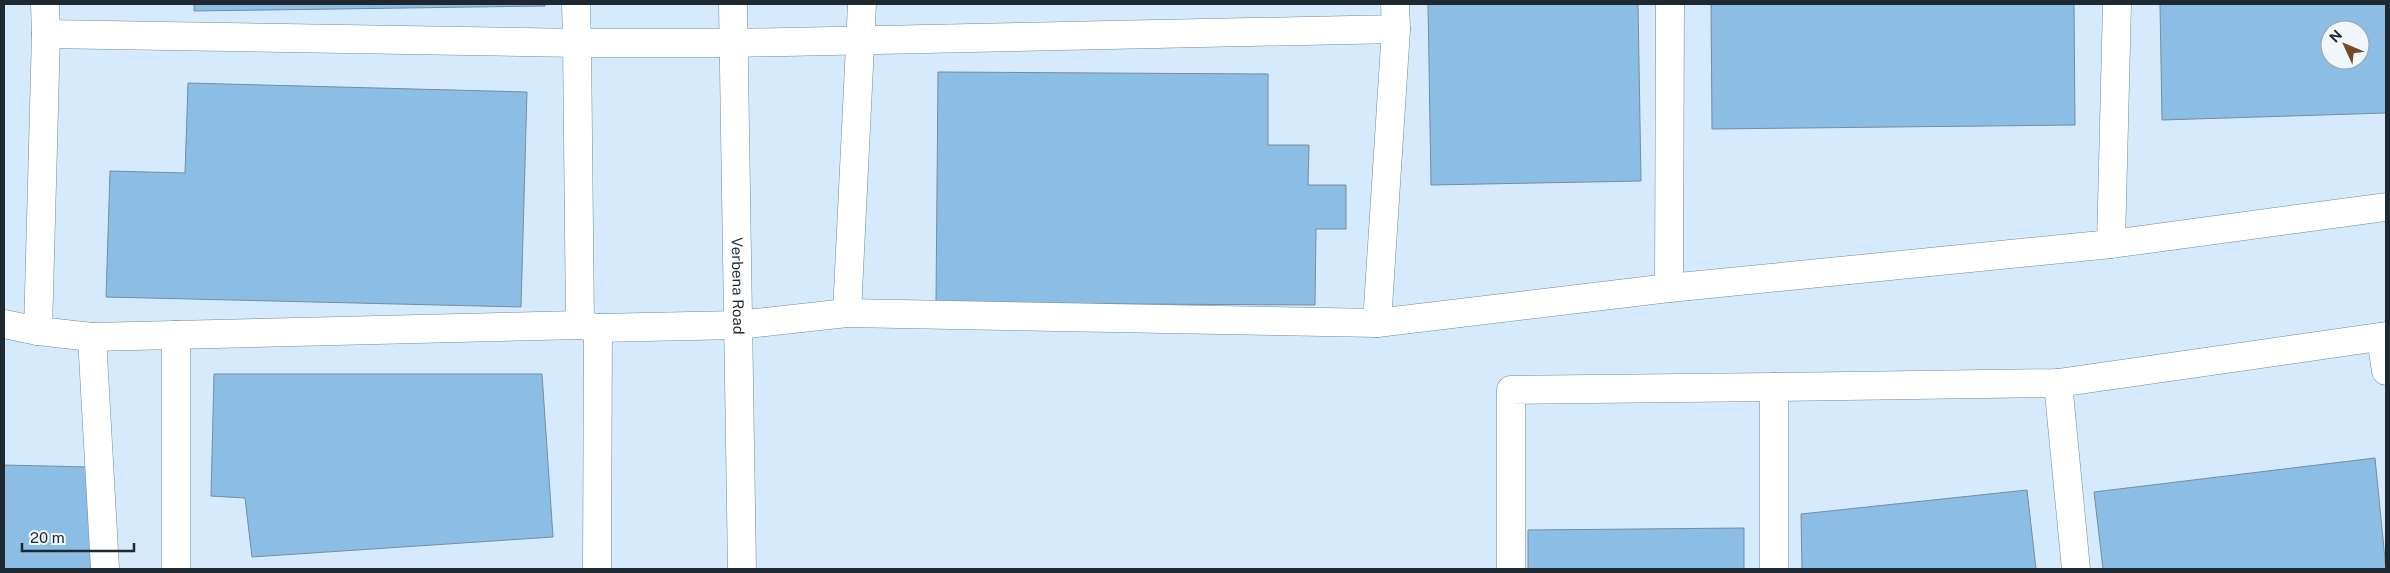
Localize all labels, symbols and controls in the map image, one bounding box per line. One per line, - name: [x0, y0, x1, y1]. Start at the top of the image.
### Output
- north arrow: [2320, 20, 2370, 70]
- text: N: [2326, 26, 2345, 45]
- street label: Verbena Road: [729, 237, 747, 335]
- scale bar: [22, 520, 135, 552]
- text: 20 m: [30, 529, 65, 546]

